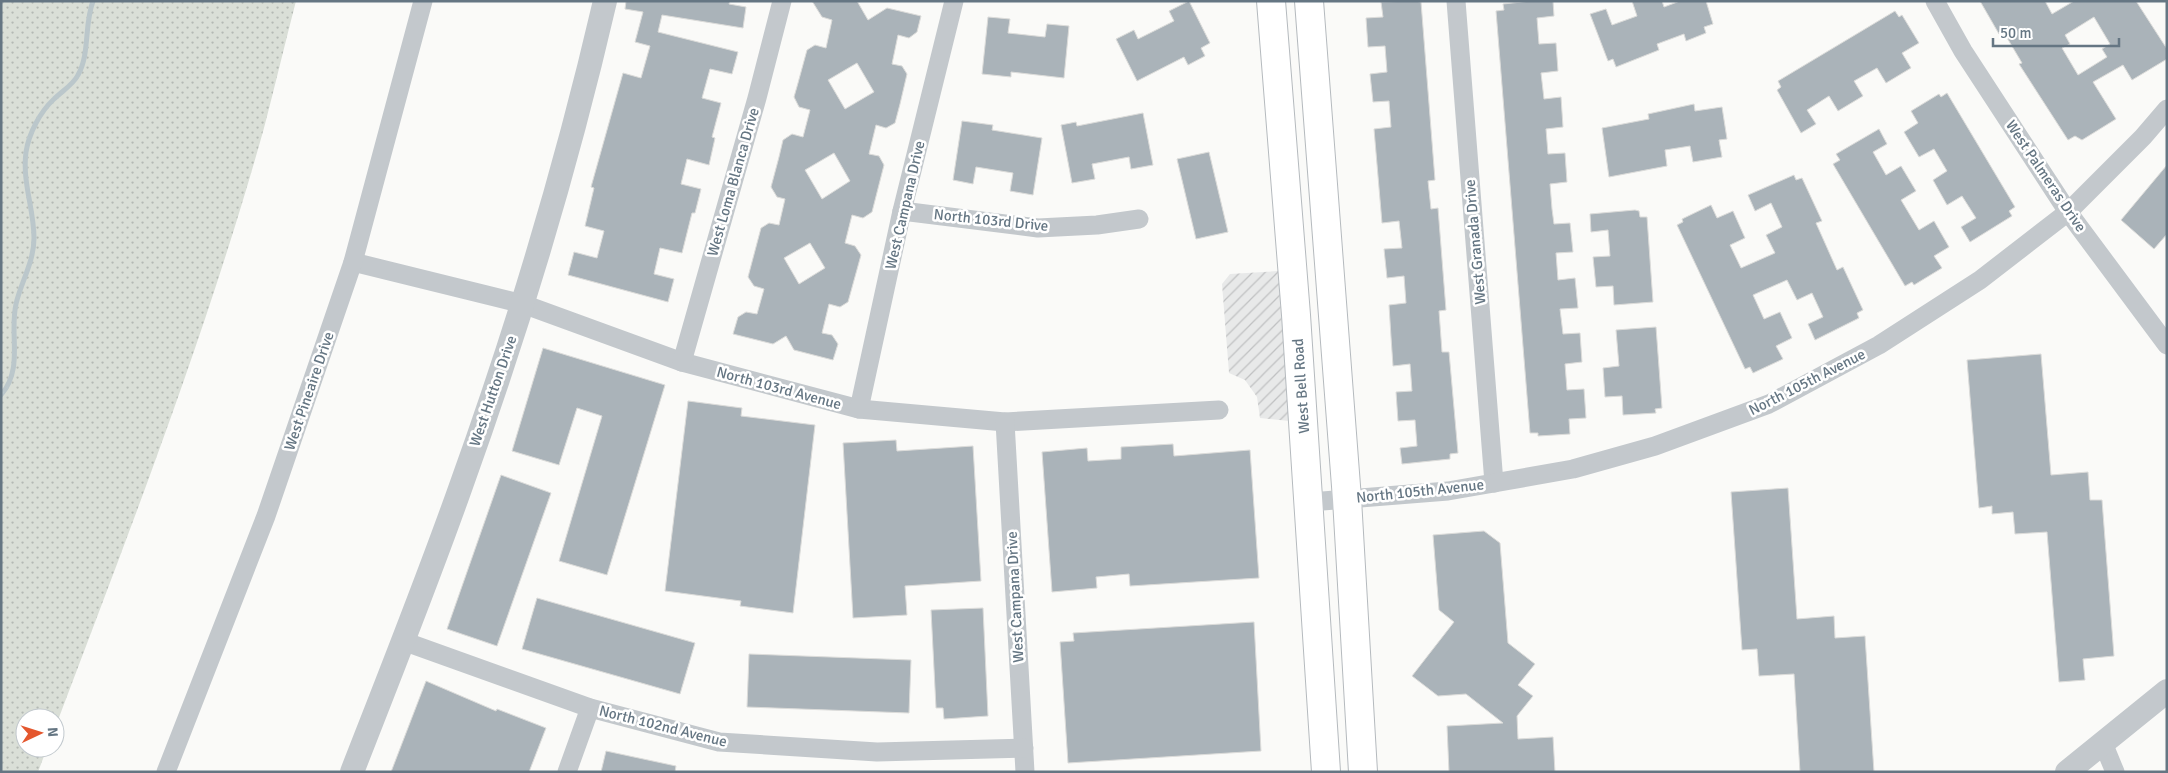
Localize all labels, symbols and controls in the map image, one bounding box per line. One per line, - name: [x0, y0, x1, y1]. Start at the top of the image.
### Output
- scale bar: [1993, 15, 2119, 47]
- text: 50 m: [2000, 24, 2031, 42]
- street label: West Loma Blanca Drive: [703, 106, 763, 258]
- street label: West Palmeras Drive: [2002, 117, 2090, 235]
- street label: West Campana Drive: [881, 139, 929, 271]
- street label: West Granada Drive: [1461, 179, 1489, 305]
- street label: North 103rd Drive: [933, 205, 1049, 235]
- street label: West Pineaire Drive: [280, 329, 338, 453]
- street label: West Hutton Drive: [466, 333, 520, 449]
- street label: West Bell Road: [1289, 338, 1313, 434]
- street label: North 105th Avenue: [1746, 345, 1868, 419]
- street label: North 103rd Avenue: [715, 363, 843, 413]
- street label: North 105th Avenue: [1355, 475, 1485, 507]
- street label: West Campana Drive: [1003, 531, 1027, 663]
- street label: North 102nd Avenue: [597, 701, 729, 751]
- north arrow: [15, 708, 65, 758]
- text: N: [44, 727, 61, 738]

